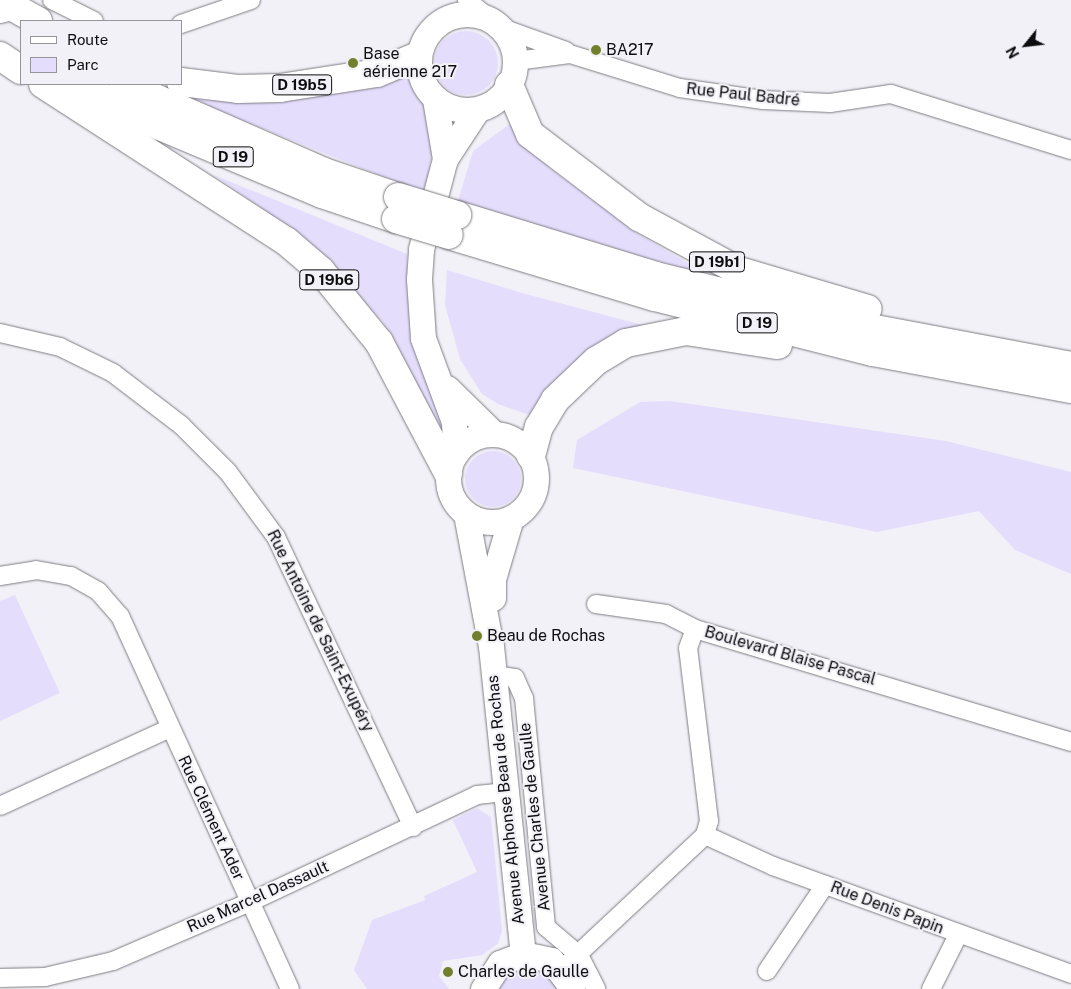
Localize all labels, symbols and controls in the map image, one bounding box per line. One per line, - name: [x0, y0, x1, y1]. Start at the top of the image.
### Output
- legend: [20, 20, 182, 85]
- north arrow: [1001, 20, 1051, 70]
- text: Route: [67, 31, 108, 48]
- place label: BA217: [606, 40, 654, 60]
- place label: Base aérienne 217: [363, 44, 457, 82]
- marker: BA217: [590, 44, 602, 56]
- text: N: [1003, 44, 1023, 61]
- text: Parc: [67, 56, 99, 73]
- marker: Base aérienne 217: [347, 57, 359, 69]
- road number: D 19b5: [272, 72, 332, 98]
- street label: Rue Paul Badré: [685, 79, 801, 111]
- road number: D 19: [212, 144, 254, 170]
- road number: D 19b1: [688, 250, 746, 274]
- road number: D 19b6: [299, 268, 359, 292]
- road number: D 19: [736, 310, 778, 336]
- street label: Rue Antoine de Saint-Exupéry: [262, 527, 378, 735]
- street label: Boulevard Blaise Pascal: [702, 622, 878, 690]
- place label: Beau de Rochas: [487, 626, 606, 646]
- marker: Beau de Rochas: [471, 630, 483, 642]
- street label: Avenue Alphonse Beau de Rochas: [483, 674, 529, 926]
- street label: Avenue Charles de Gaulle: [516, 721, 554, 913]
- street label: Rue Clément Ader: [174, 753, 248, 883]
- street label: Rue Marcel Dassault: [184, 857, 332, 937]
- street label: Rue Denis Papin: [828, 878, 946, 938]
- place label: Charles de Gaulle: [458, 962, 589, 982]
- marker: Charles de Gaulle: [442, 966, 454, 978]

